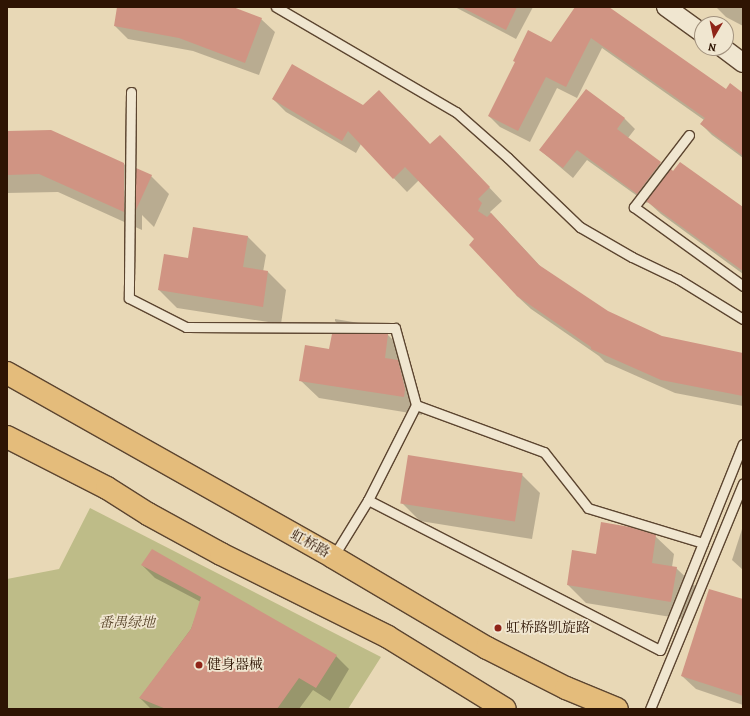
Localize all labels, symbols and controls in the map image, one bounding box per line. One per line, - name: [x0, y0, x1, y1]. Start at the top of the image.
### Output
- north arrow: [694, 16, 734, 56]
- text: N: [707, 39, 717, 55]
- street label: 虹桥路: [288, 526, 332, 562]
- park label: 番禺绿地: [99, 615, 155, 631]
- place label: 虹桥路凯旋路: [506, 620, 590, 636]
- marker: 虹桥路凯旋路: [493, 623, 503, 633]
- place label: 健身器械: [207, 657, 263, 673]
- marker: 健身器械: [194, 660, 204, 670]

